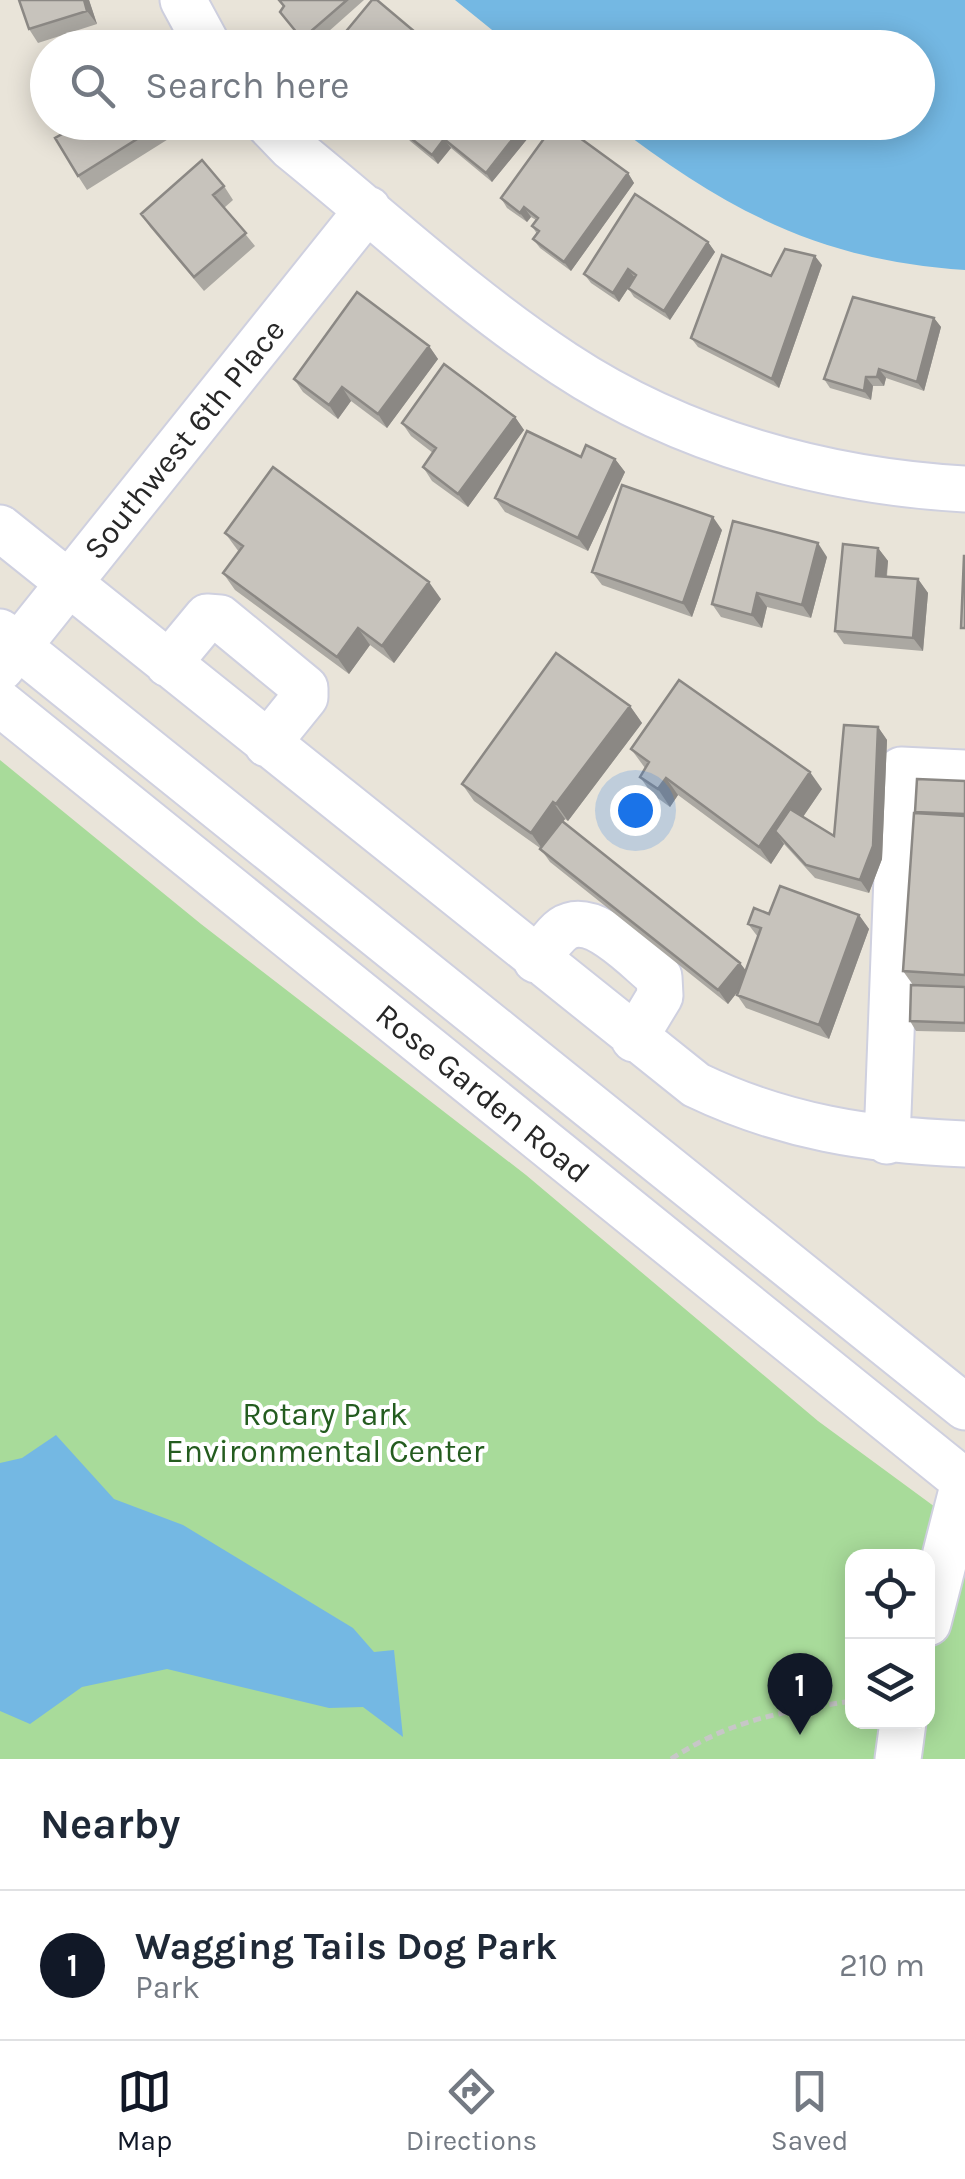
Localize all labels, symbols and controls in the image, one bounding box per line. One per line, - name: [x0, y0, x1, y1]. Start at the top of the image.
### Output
- search box: [30, 30, 935, 140]
- icon: search: [65, 58, 120, 113]
- text: Search here: [145, 63, 349, 108]
- street label: Southwest 6th Place: [76, 312, 293, 567]
- your location: [610, 785, 661, 836]
- street label: Rose Garden Road: [369, 996, 597, 1191]
- park label: Rotary Park Environmental Center: [166, 1396, 485, 1470]
- map controls: [845, 1549, 935, 1729]
- button: locate: [845, 1549, 935, 1639]
- button: layers: [845, 1639, 935, 1729]
- pin: 1: [768, 1652, 832, 1735]
- text: Nearby: [40, 1799, 180, 1849]
- text: Wagging Tails Dog Park: [135, 1924, 557, 1969]
- text: 1: [67, 1947, 78, 1984]
- text: 210 m: [839, 1947, 925, 1984]
- text: Park: [135, 1969, 200, 2006]
- tab: Map: [117, 2064, 172, 2157]
- tab: Directions: [406, 2064, 537, 2157]
- tab: Saved: [771, 2064, 848, 2157]

